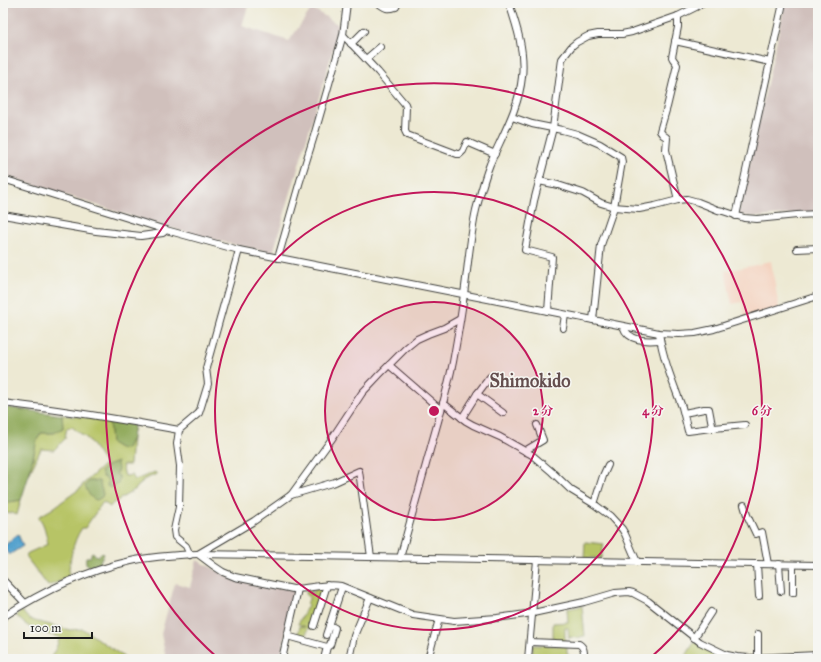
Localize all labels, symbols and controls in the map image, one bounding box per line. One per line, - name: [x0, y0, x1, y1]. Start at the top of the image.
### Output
- district label: Shimokido: [490, 370, 570, 392]
- centre of rings: [427, 404, 441, 418]
- text: 2 分: [533, 404, 553, 418]
- text: 4 分: [642, 404, 664, 419]
- text: 6 分: [752, 404, 772, 418]
- scale bar: [24, 614, 92, 640]
- text: 100 m: [30, 621, 61, 635]

